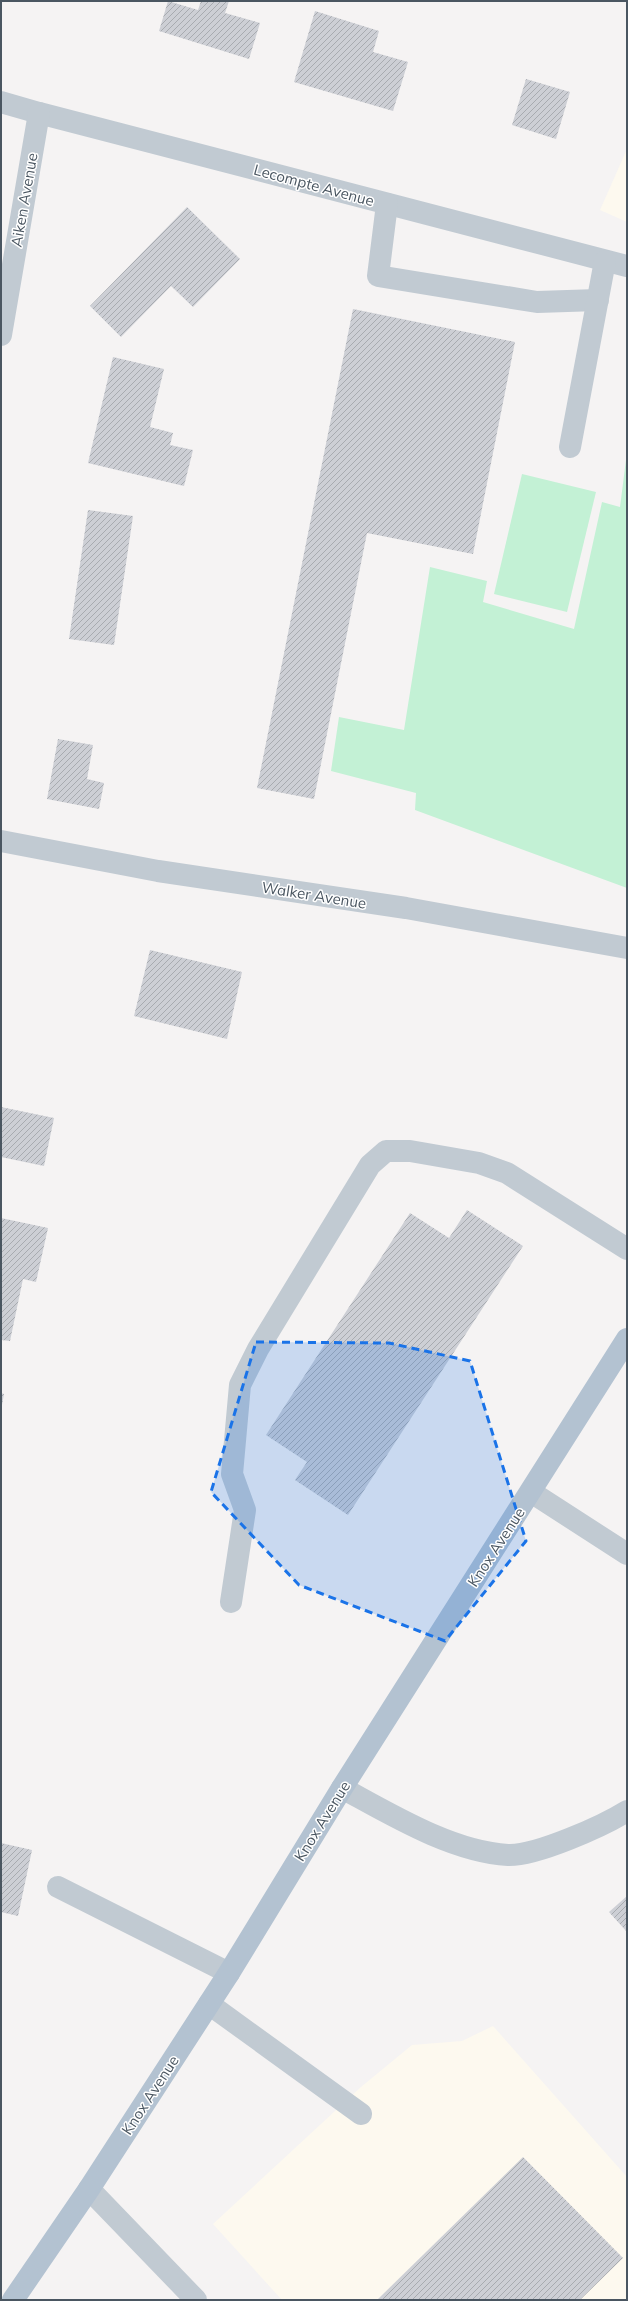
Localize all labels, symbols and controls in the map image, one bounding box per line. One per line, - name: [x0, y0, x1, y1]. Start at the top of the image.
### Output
- street label: Aiken Avenue: [6, 151, 42, 249]
- street label: Lecompte Avenue: [252, 160, 376, 210]
- street label: Walker Avenue: [260, 877, 368, 913]
- street label: Knox Avenue: [463, 1504, 529, 1590]
- street label: Knox Avenue: [290, 1777, 354, 1865]
- street label: Knox Avenue: [117, 2052, 183, 2138]

